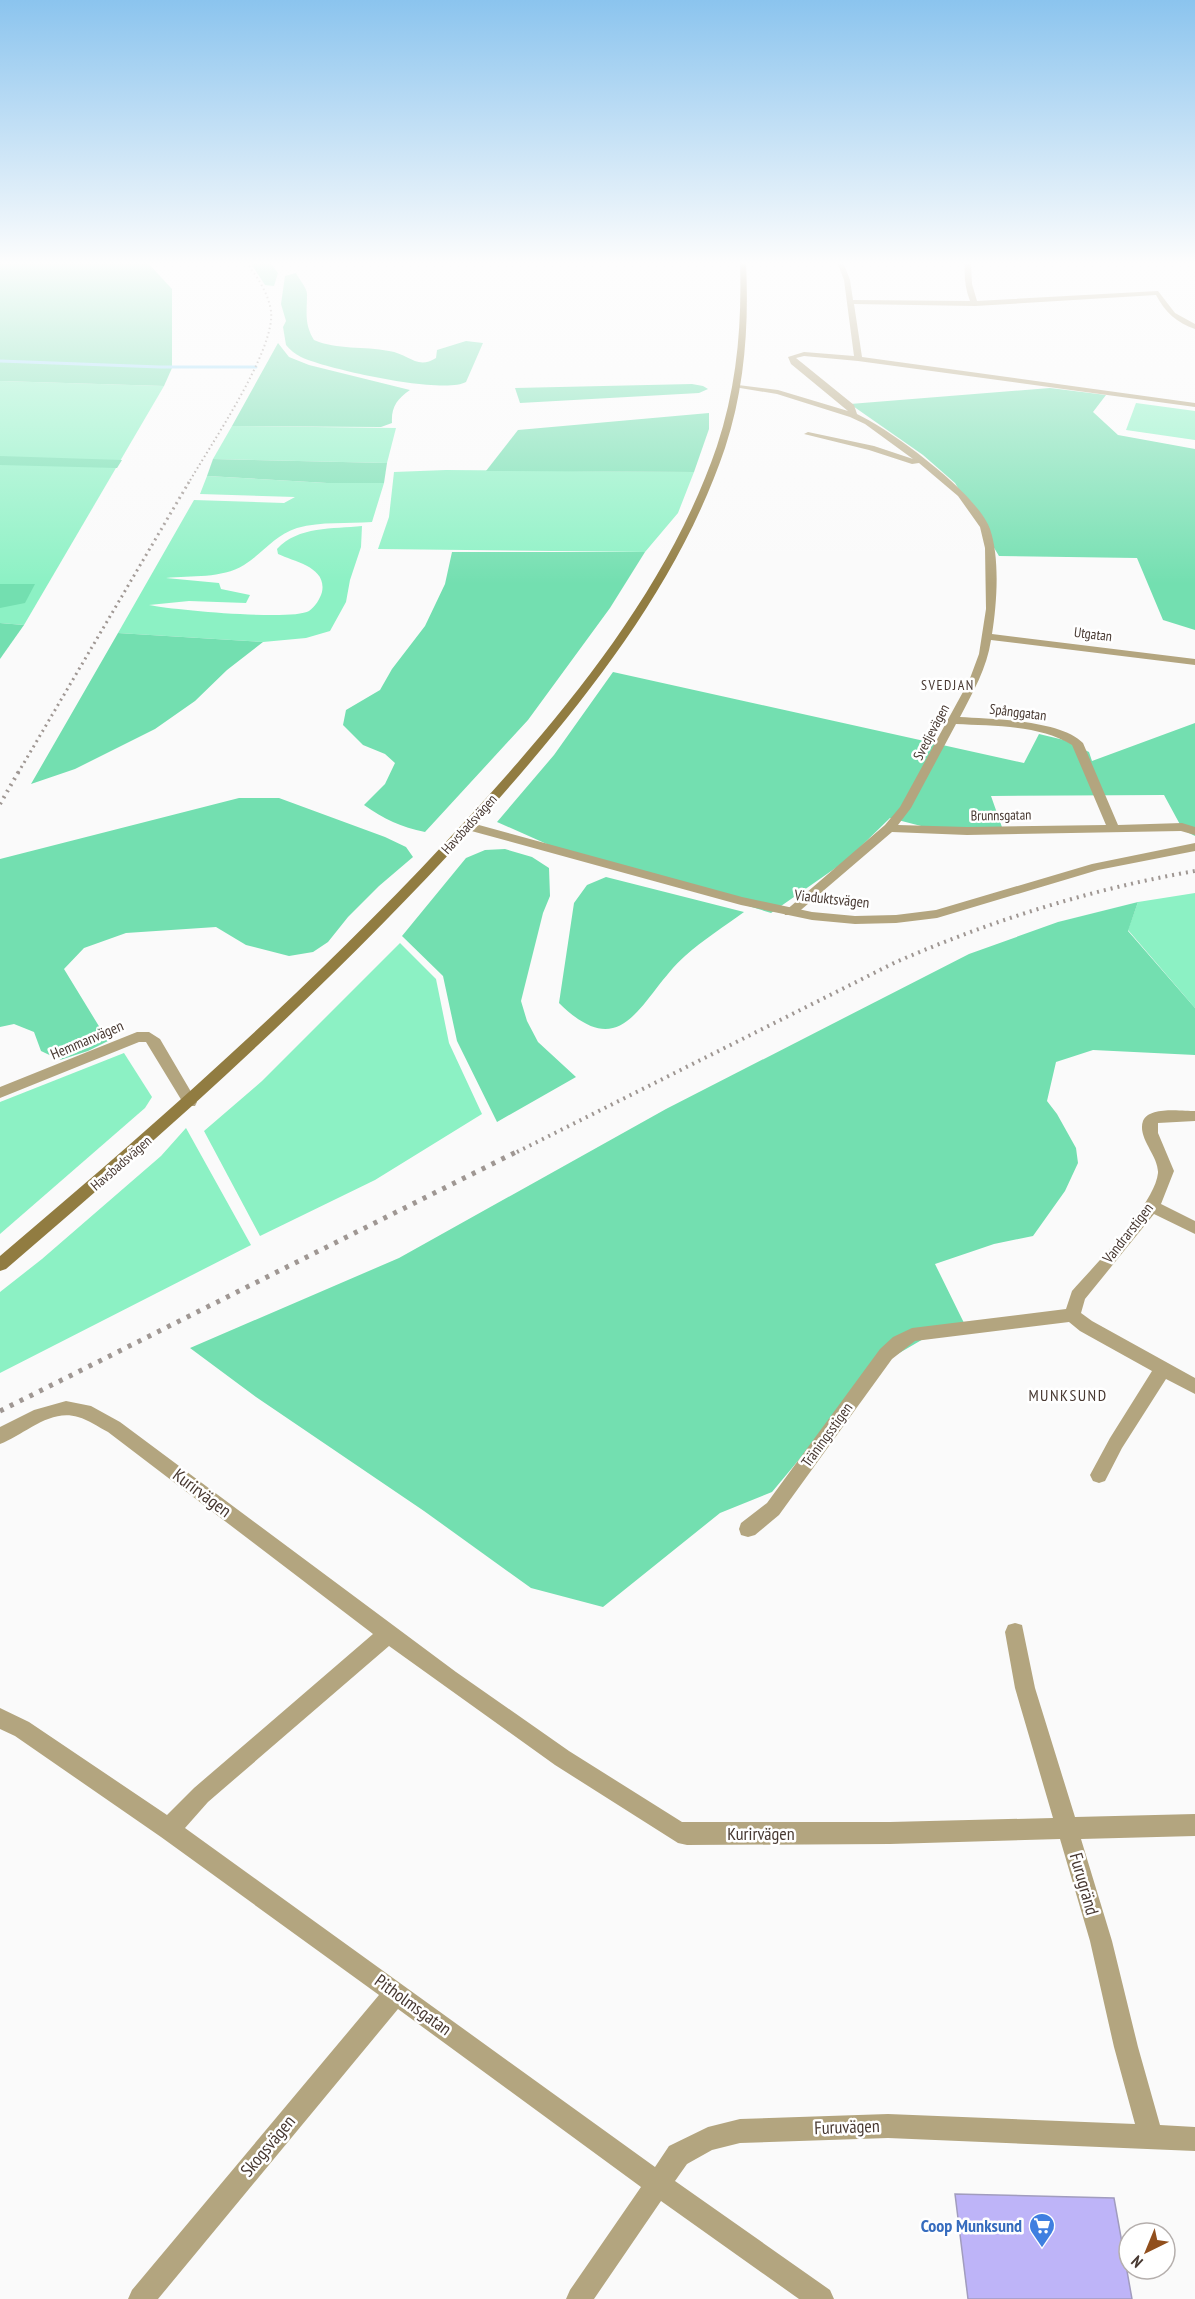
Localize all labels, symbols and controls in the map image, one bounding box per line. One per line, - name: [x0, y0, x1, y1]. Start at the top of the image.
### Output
- street label: Utgatan: [1073, 623, 1113, 645]
- district label: SVEDJAN: [921, 676, 975, 694]
- street label: Spånggatan: [989, 700, 1047, 724]
- street label: Svedjevägen: [909, 701, 953, 763]
- street label: Havsbadsvägen: [437, 790, 501, 858]
- street label: Brunnsgatan: [970, 805, 1032, 825]
- street label: Viaduktsvägen: [793, 885, 870, 912]
- street label: Hemmanvägen: [47, 1016, 126, 1063]
- street label: Havsbadsvägen: [87, 1132, 155, 1194]
- street label: Vandrarstigen: [1098, 1199, 1157, 1267]
- district label: MUNKSUND: [1028, 1385, 1108, 1405]
- street label: Träningsstigen: [797, 1399, 856, 1471]
- street label: Kurirvägen: [168, 1463, 236, 1522]
- street label: Kurirvägen: [727, 1822, 795, 1845]
- street label: Furugränd: [1065, 1850, 1104, 1918]
- street label: Pitholmsgatan: [370, 1969, 456, 2040]
- street label: Skogsvägen: [235, 2110, 300, 2181]
- street label: Furuvägen: [814, 2114, 880, 2139]
- supermarket icon: Coop Munksund: [1027, 2211, 1057, 2249]
- place label: Coop Munksund: [921, 2214, 1022, 2237]
- north arrow: [1117, 2221, 1177, 2281]
- text: N: [1127, 2252, 1147, 2272]

